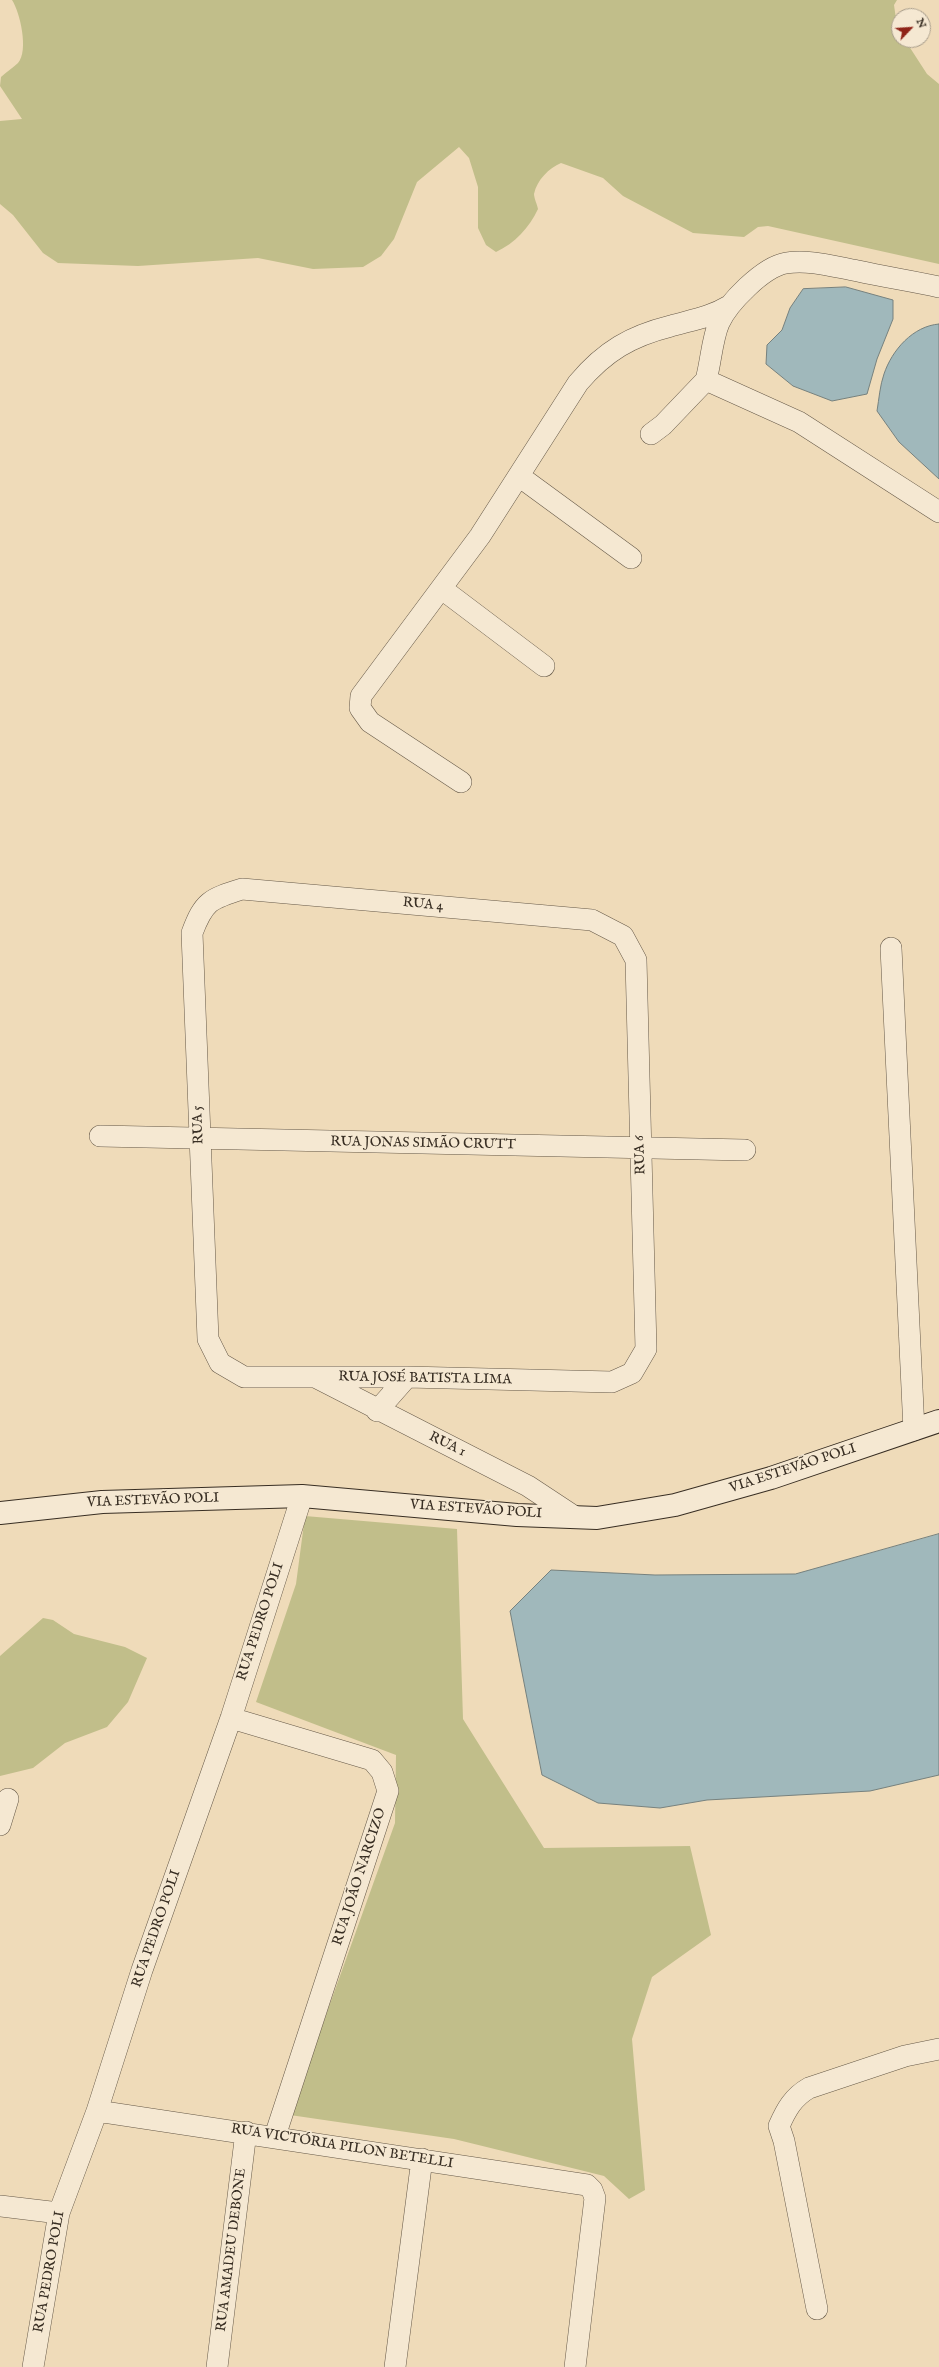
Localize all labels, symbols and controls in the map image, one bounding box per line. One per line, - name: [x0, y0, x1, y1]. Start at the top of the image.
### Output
- north arrow: [891, 8, 931, 48]
- text: N: [913, 16, 929, 31]
- street label: RUA 4: [402, 895, 444, 915]
- street label: RUA 5: [190, 1105, 208, 1145]
- street label: RUA JONAS SIMÃO CRUTT: [330, 1134, 516, 1154]
- street label: RUA 6: [632, 1135, 650, 1175]
- street label: RUA JOSÉ BATISTA LIMA: [338, 1369, 512, 1389]
- street label: RUA 1: [426, 1429, 468, 1461]
- street label: VIA ESTEVÃO POLI: [727, 1441, 859, 1497]
- street label: VIA ESTEVÃO POLI: [87, 1490, 219, 1512]
- street label: VIA ESTEVÃO POLI: [409, 1497, 543, 1523]
- street label: RUA PEDRO POLI: [234, 1561, 288, 1683]
- street label: RUA JOÃO NARCIZO: [330, 1806, 390, 1948]
- street label: RUA PEDRO POLI: [129, 1868, 185, 1990]
- street label: RUA VICTÓRIA PILON BETELLI: [230, 2121, 454, 2173]
- street label: RUA AMADEU DEBONE: [214, 2167, 250, 2333]
- street label: RUA PEDRO POLI: [31, 2210, 69, 2334]

